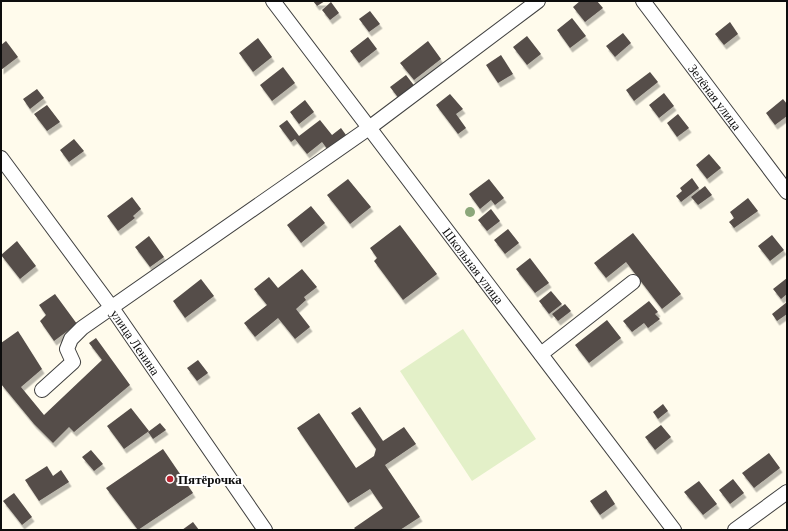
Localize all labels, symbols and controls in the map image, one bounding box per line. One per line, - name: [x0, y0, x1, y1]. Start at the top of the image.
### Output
- street label: Зелёная улица: [686, 61, 745, 133]
- street label: Школьная улица: [440, 225, 507, 307]
- street label: улица Ленина: [108, 306, 164, 378]
- place label: Пятёрочка: [178, 472, 242, 487]
- marker: Пятёрочка: [165, 474, 175, 484]

